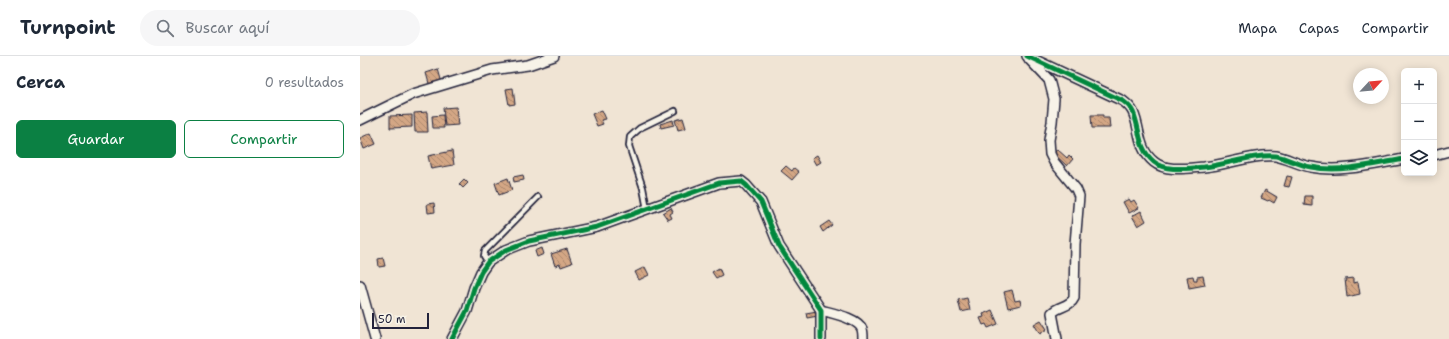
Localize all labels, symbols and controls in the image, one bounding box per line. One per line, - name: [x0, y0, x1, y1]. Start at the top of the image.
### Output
- search box: [140, 10, 420, 46]
- text: Turnpoint: [20, 15, 116, 40]
- icon: search: [154, 17, 176, 39]
- text: Buscar aquí: [186, 18, 270, 38]
- text: Mapa: [1238, 19, 1277, 37]
- text: Capas: [1299, 19, 1340, 37]
- text: Compartir: [1362, 19, 1429, 37]
- north arrow: [1353, 68, 1389, 104]
- map controls: [1401, 68, 1437, 176]
- button: +: [1401, 68, 1437, 104]
- text: Cerca: [16, 71, 65, 93]
- text: 0 resultados: [265, 74, 344, 91]
- button: −: [1401, 104, 1437, 140]
- button: Guardar: [16, 120, 176, 158]
- button: Compartir: [184, 120, 344, 158]
- button: layers: [1401, 140, 1437, 176]
- scale bar: [372, 311, 429, 330]
- text: 50 m: [378, 312, 406, 327]

